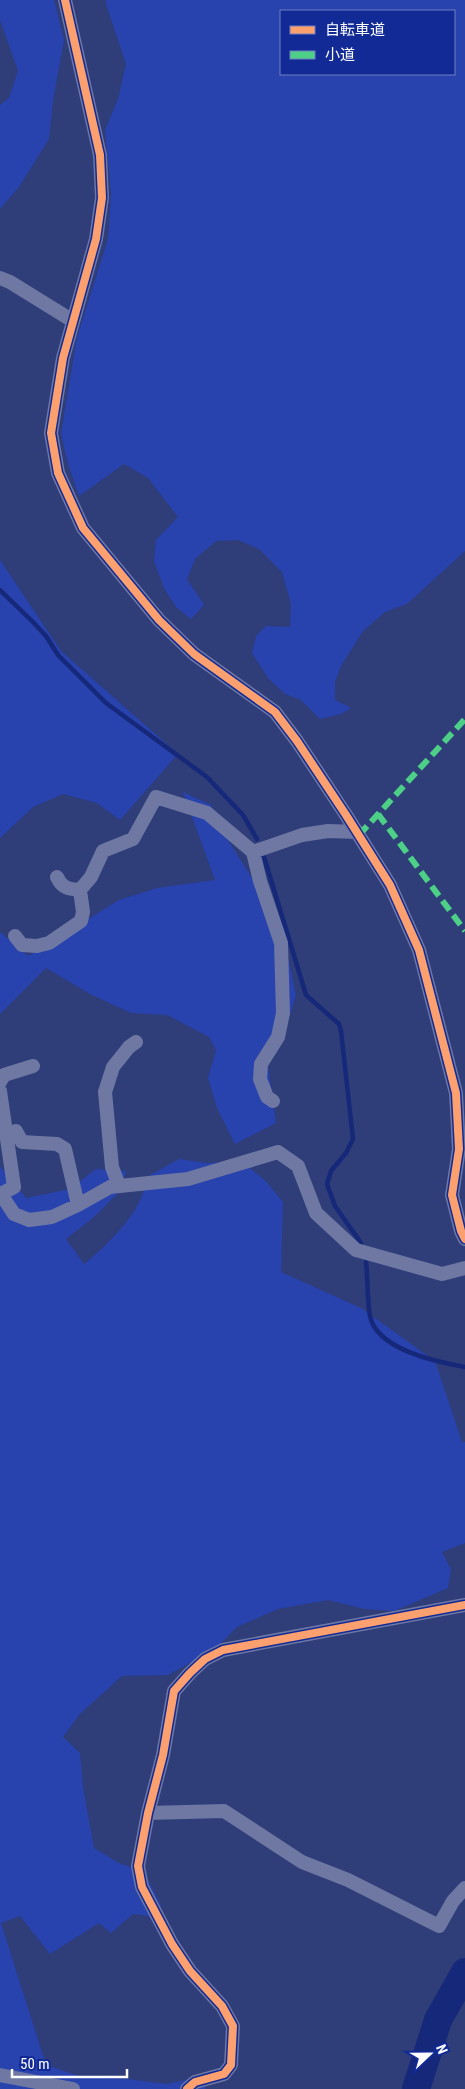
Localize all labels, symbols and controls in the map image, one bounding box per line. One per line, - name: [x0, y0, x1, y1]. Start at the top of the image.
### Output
- legend: [280, 10, 455, 75]
- text: 自転車道: [325, 21, 385, 39]
- text: 小道: [325, 46, 355, 64]
- north arrow: [405, 2029, 455, 2079]
- text: N: [433, 2042, 451, 2056]
- scale bar: [12, 2046, 128, 2078]
- text: 50 m: [20, 2055, 50, 2073]

